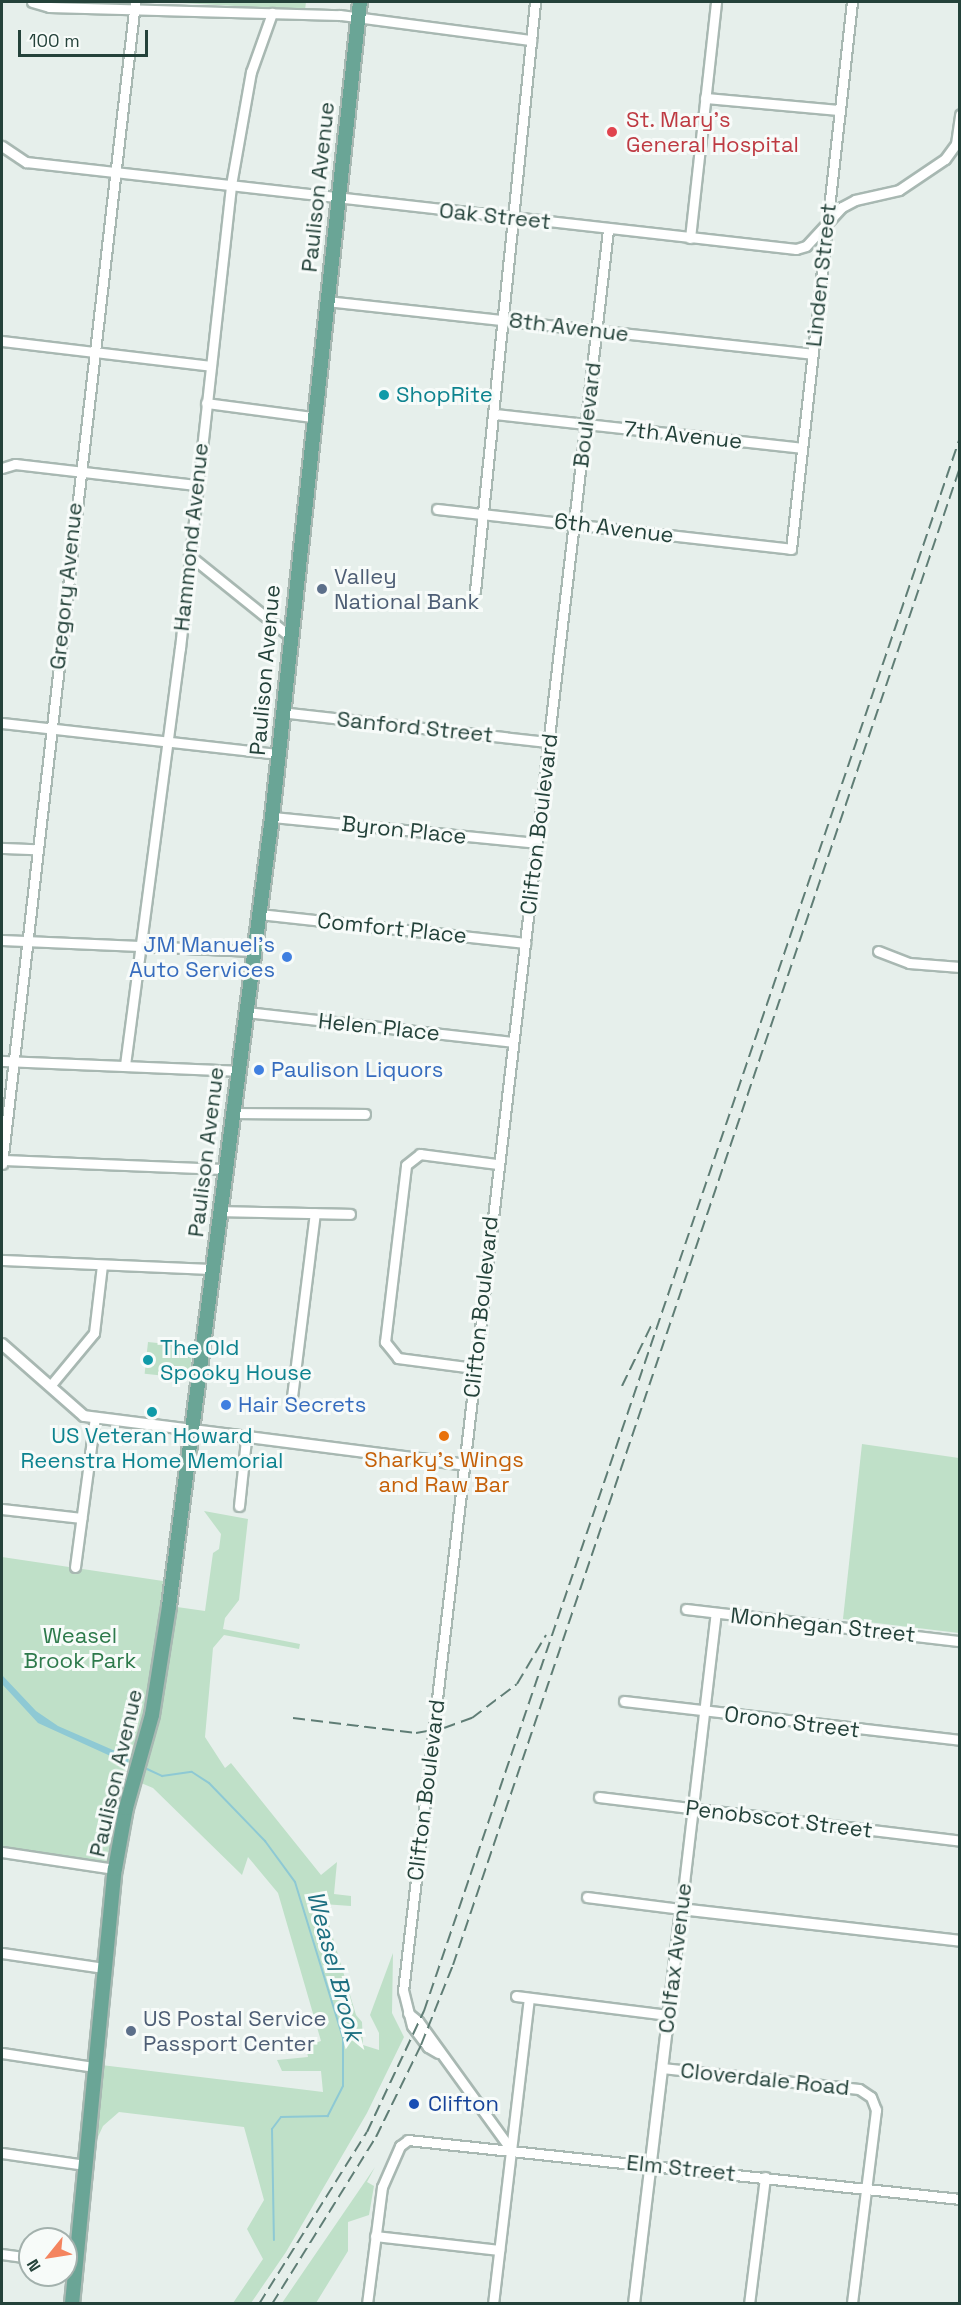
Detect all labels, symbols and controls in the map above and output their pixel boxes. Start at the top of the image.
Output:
scale bar [21,18,152,56]
text: 100 m [29,29,80,52]
street label: Paulison Avenue [296,100,340,274]
place label: St. Mary's General Hospital [626,106,799,158]
marker: St. Mary's General Hospital [603,123,621,141]
street label: Oak Street [438,197,552,235]
street label: Linden Street [800,202,842,348]
street label: 8th Avenue [508,307,630,347]
street label: Boulevard [567,361,607,469]
place label: ShopRite [396,382,493,408]
marker: ShopRite [377,388,391,402]
street label: 7th Avenue [622,416,744,454]
street label: Hammond Avenue [168,441,214,633]
street label: Gregory Avenue [44,501,88,671]
street label: 6th Avenue [553,508,675,548]
place label: Valley National Bank [334,563,479,614]
marker: Valley National Bank [315,582,329,596]
street label: Paulison Avenue [244,583,286,757]
street label: Sanford Street [336,706,494,748]
street label: Clifton Boulevard [515,732,563,916]
street label: Byron Place [340,810,468,850]
street label: Comfort Place [316,907,468,949]
place label: JM Manuel's Auto Services [129,931,275,982]
marker: JM Manuel's Auto Services [280,950,294,964]
street label: Helen Place [317,1007,441,1047]
place label: Paulison Liquors [271,1057,443,1083]
marker: Paulison Liquors [252,1063,266,1077]
street label: Paulison Avenue [182,1065,230,1239]
street label: Clifton Boulevard [458,1215,504,1399]
place label: The Old Spooky House [160,1334,312,1386]
marker: The Old Spooky House [141,1353,155,1367]
place label: Hair Secrets [238,1392,366,1418]
marker: Hair Secrets [219,1398,233,1412]
marker: US Veteran Howard Reenstra Home Memorial [145,1405,159,1419]
place label: US Veteran Howard Reenstra Home Memorial [20,1422,284,1474]
marker: Sharky's Wings and Raw Bar [437,1429,451,1443]
place label: Sharky's Wings and Raw Bar [364,1446,524,1498]
street label: Monhegan Street [729,1602,917,1648]
park label: Weasel Brook Park [24,1622,136,1674]
street label: Paulison Avenue [84,1686,148,1860]
street label: Clifton Boulevard [402,1698,450,1882]
street label: Orono Street [723,1701,861,1743]
street label: Penobscot Street [684,1794,874,1844]
street label: Colfax Avenue [653,1881,697,2035]
water label: Weasel Brook [301,1888,369,2044]
place label: US Postal Service Passport Center [143,2005,327,2056]
marker: US Postal Service Passport Center [124,2024,138,2038]
street label: Cloverdale Road [679,2057,851,2101]
place label: Clifton [428,2091,499,2117]
marker: Clifton [405,2095,423,2113]
street label: Elm Street [625,2149,737,2187]
north arrow [18,2227,78,2287]
text: N [22,2255,45,2275]

